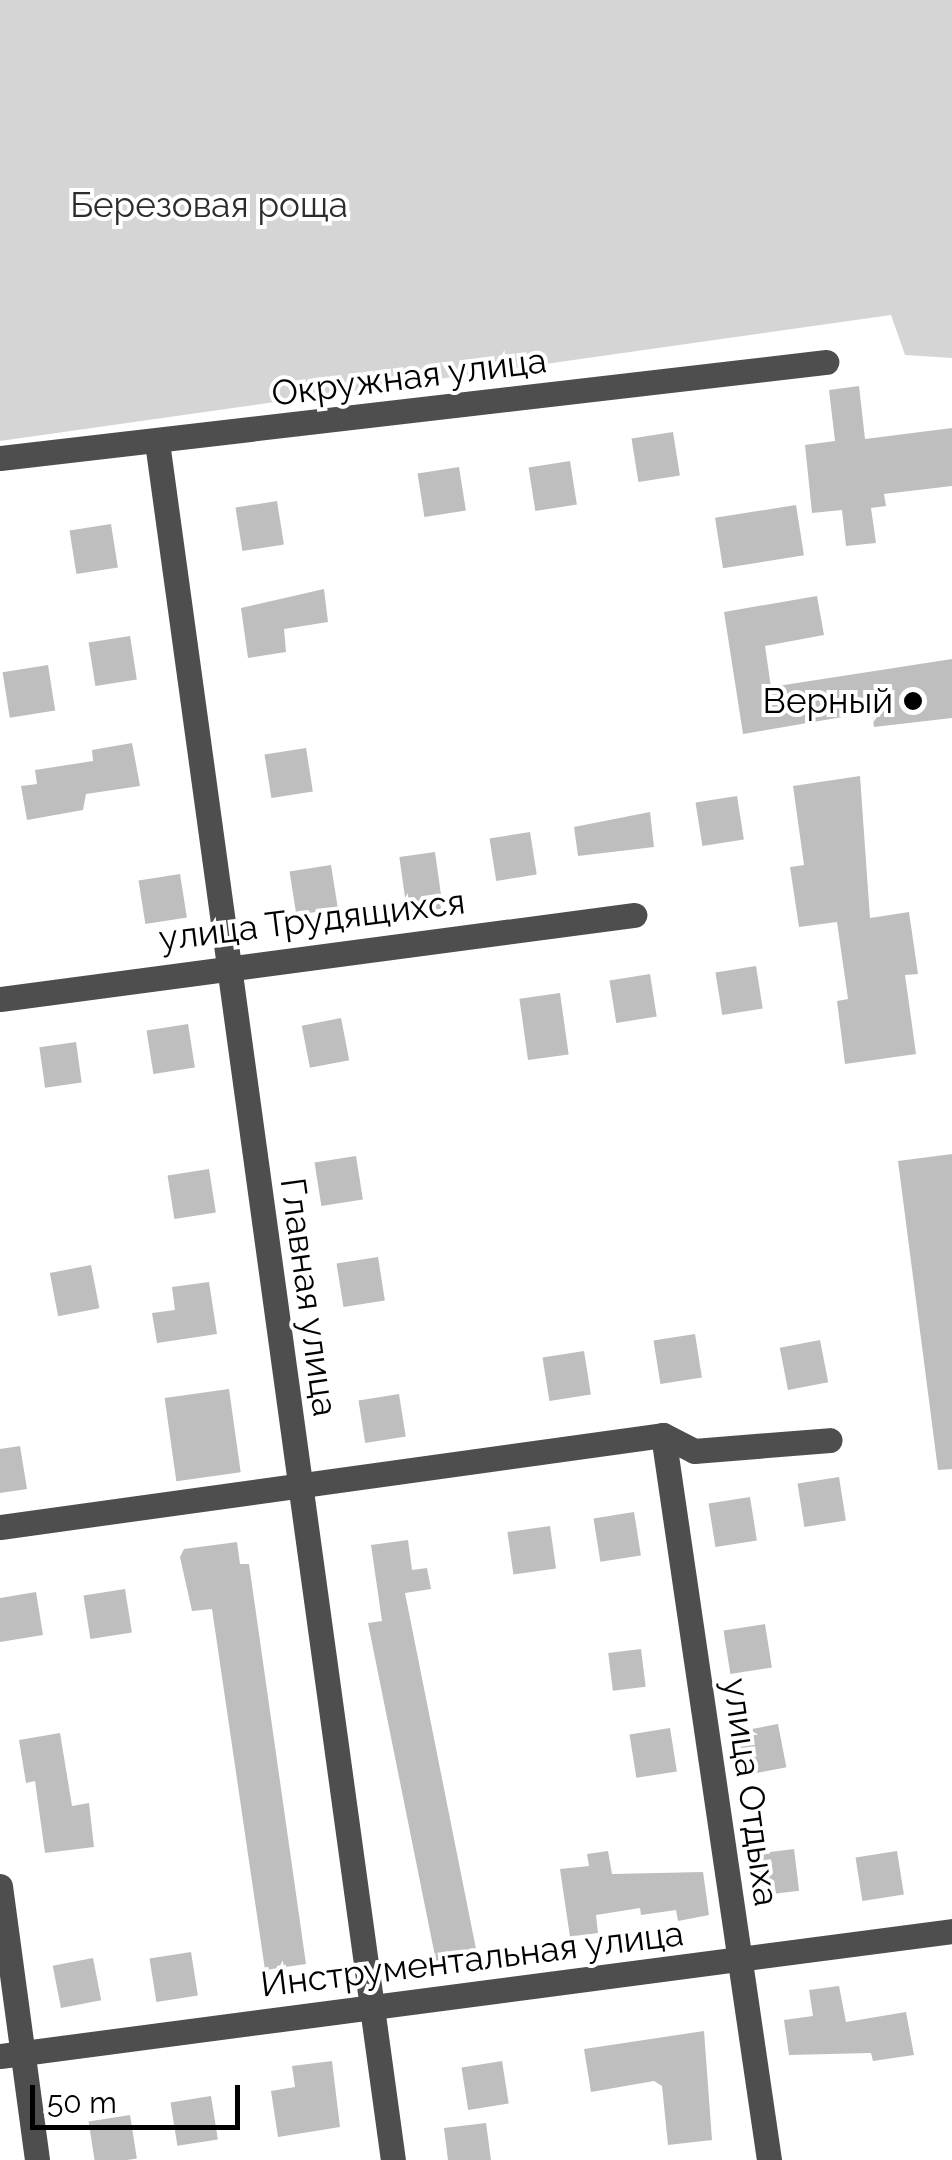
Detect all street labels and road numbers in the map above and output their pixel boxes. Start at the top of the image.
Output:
street label: Окружная улица [269,339,549,415]
street label: улица Трудящихся [156,880,468,960]
street label: Главная улица [271,1175,347,1419]
street label: улица Отдыха [714,1675,788,1909]
street label: Инструментальная улица [258,1912,686,2006]

